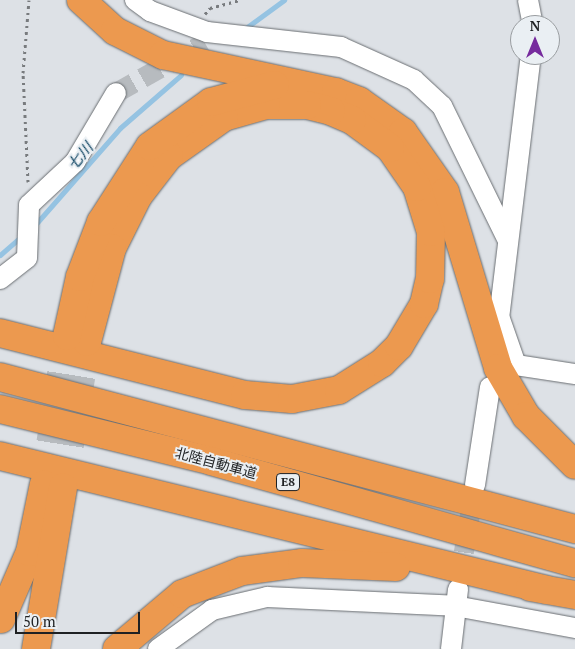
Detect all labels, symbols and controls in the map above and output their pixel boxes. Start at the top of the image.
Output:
north arrow [510,15,560,65]
text: N [530,16,540,35]
water label: 七川 [63,139,97,173]
street label: 北陸自動車道 [173,444,259,482]
road number: E8 [276,472,300,492]
scale bar [18,602,142,634]
text: 50 m [23,611,56,631]

